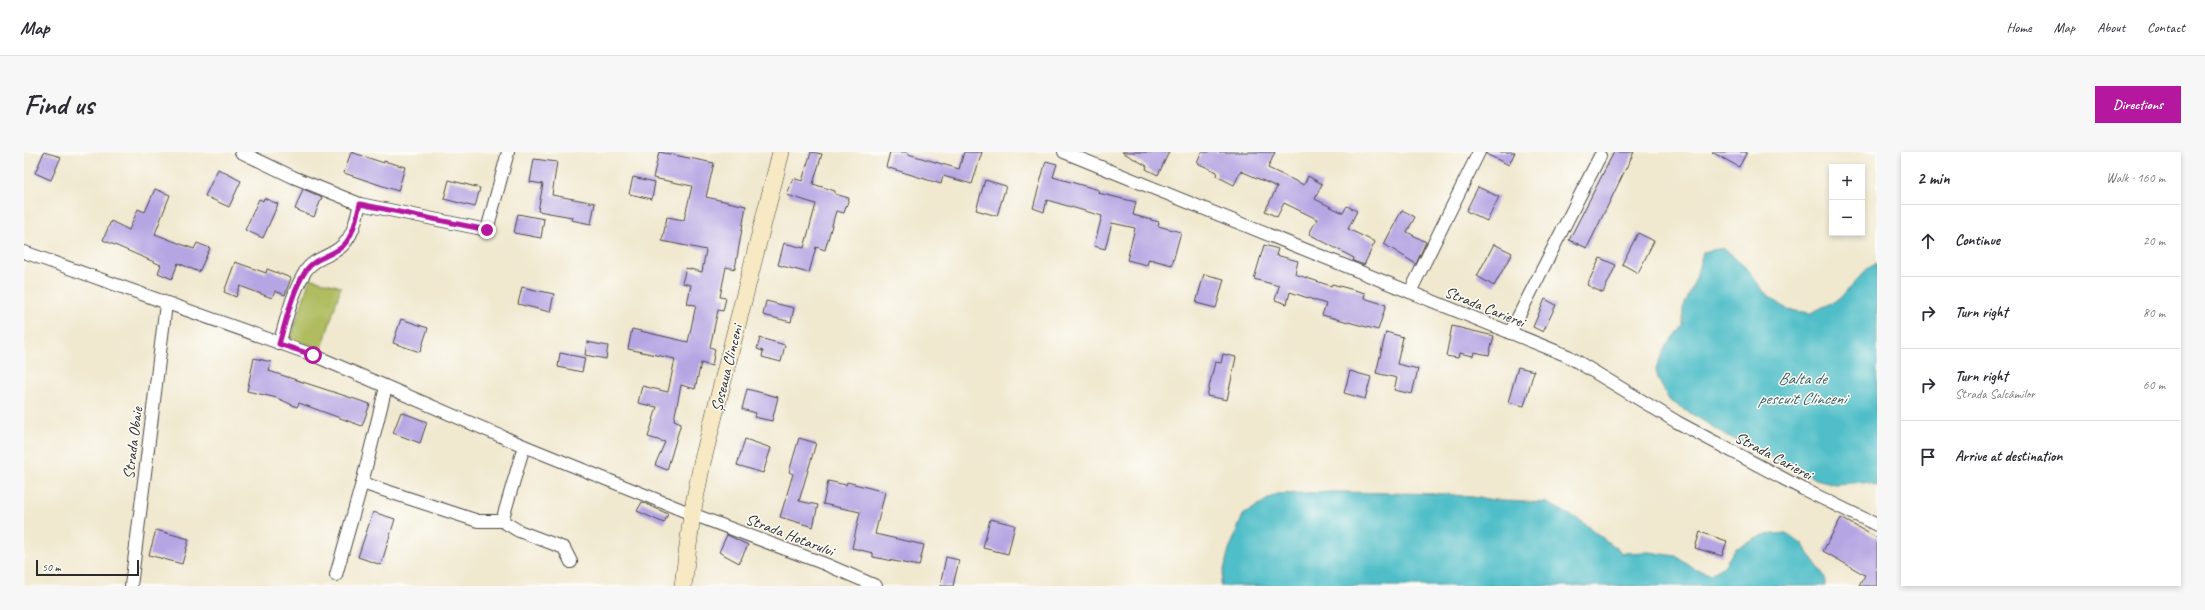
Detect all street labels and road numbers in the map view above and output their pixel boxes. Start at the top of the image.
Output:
street label: Strada Carierei [1442,282,1530,333]
street label: Șoseaua Clinceni [707,321,748,414]
street label: Strada Obaie [119,404,148,480]
street label: Strada Carierei [1731,427,1817,486]
street label: Strada Hotarului [743,509,838,562]

